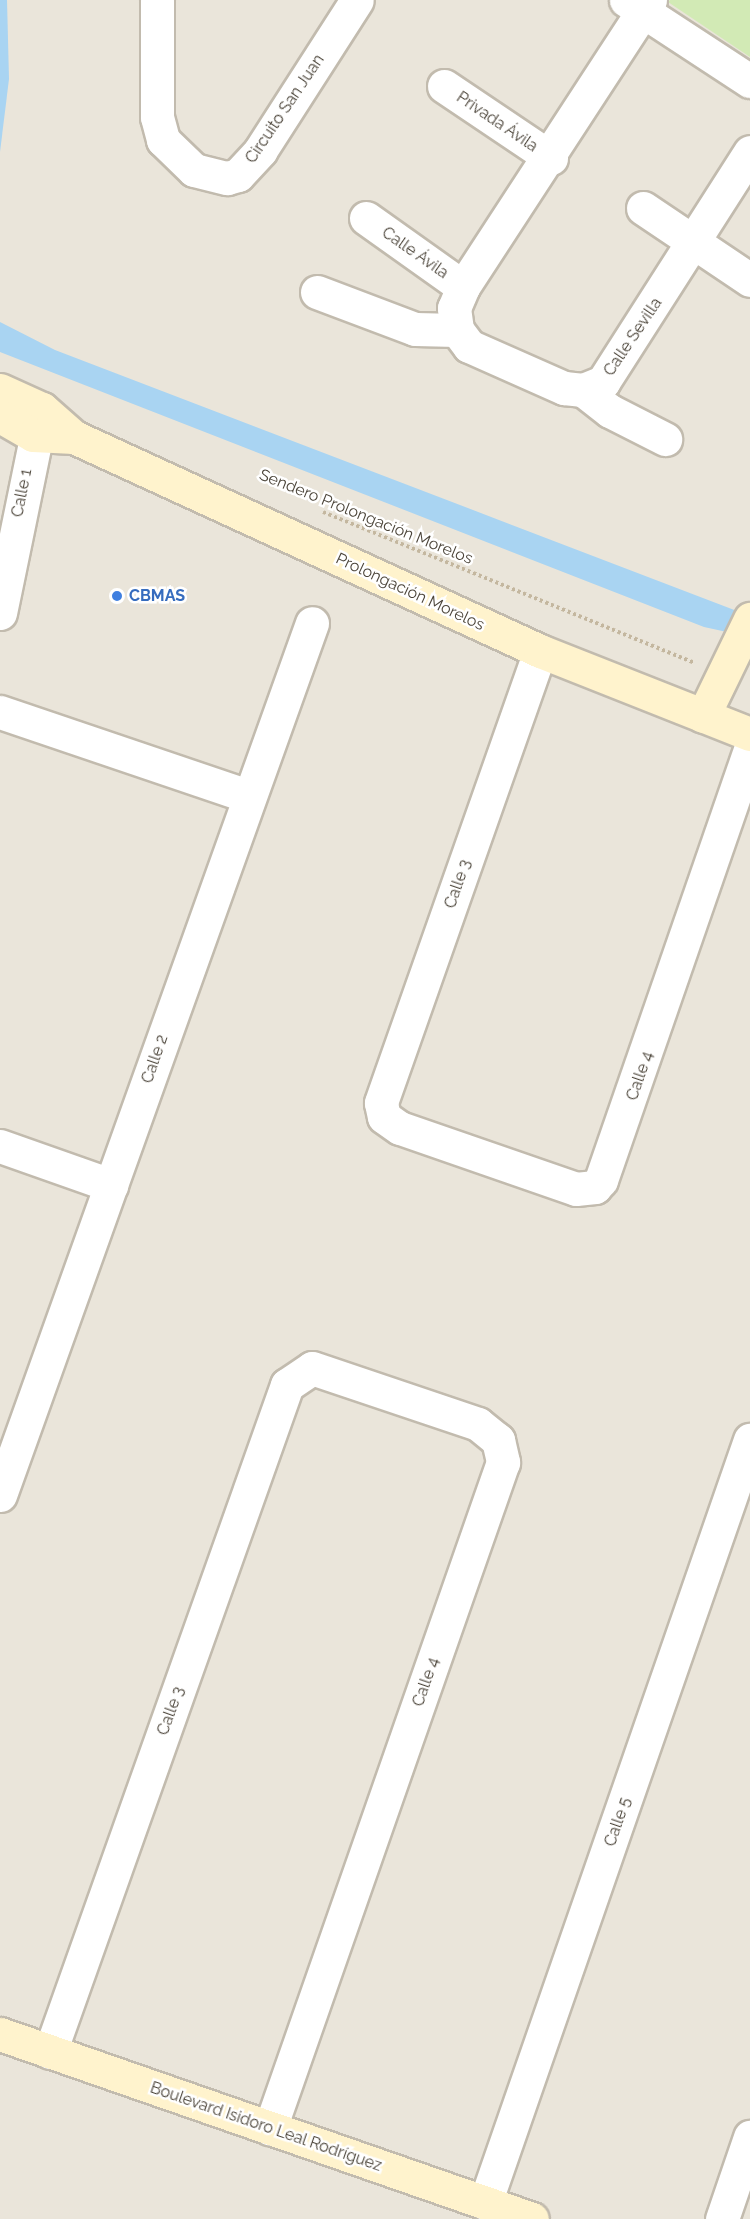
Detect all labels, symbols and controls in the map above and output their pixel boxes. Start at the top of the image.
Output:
street label: Circuito San Juan [241,51,329,167]
street label: Privada Ávila [453,88,541,156]
street label: Calle Ávila [378,223,452,283]
street label: Calle Sevilla [600,294,666,380]
street label: Sendero Prolongación Morelos [257,465,475,569]
street label: Calle 1 [8,467,36,519]
street label: Prolongación Morelos [333,549,487,635]
place label: CBMAS [129,586,185,606]
marker: CBMAS [110,589,124,603]
street label: Calle 3 [441,857,475,911]
street label: Calle 2 [138,1032,172,1086]
street label: Calle 4 [623,1049,657,1103]
street label: Calle 4 [409,1655,443,1709]
street label: Calle 3 [153,1684,189,1738]
street label: Calle 5 [601,1795,635,1849]
street label: Boulevard Isidoro Leal Rodríguez [147,2078,385,2176]

